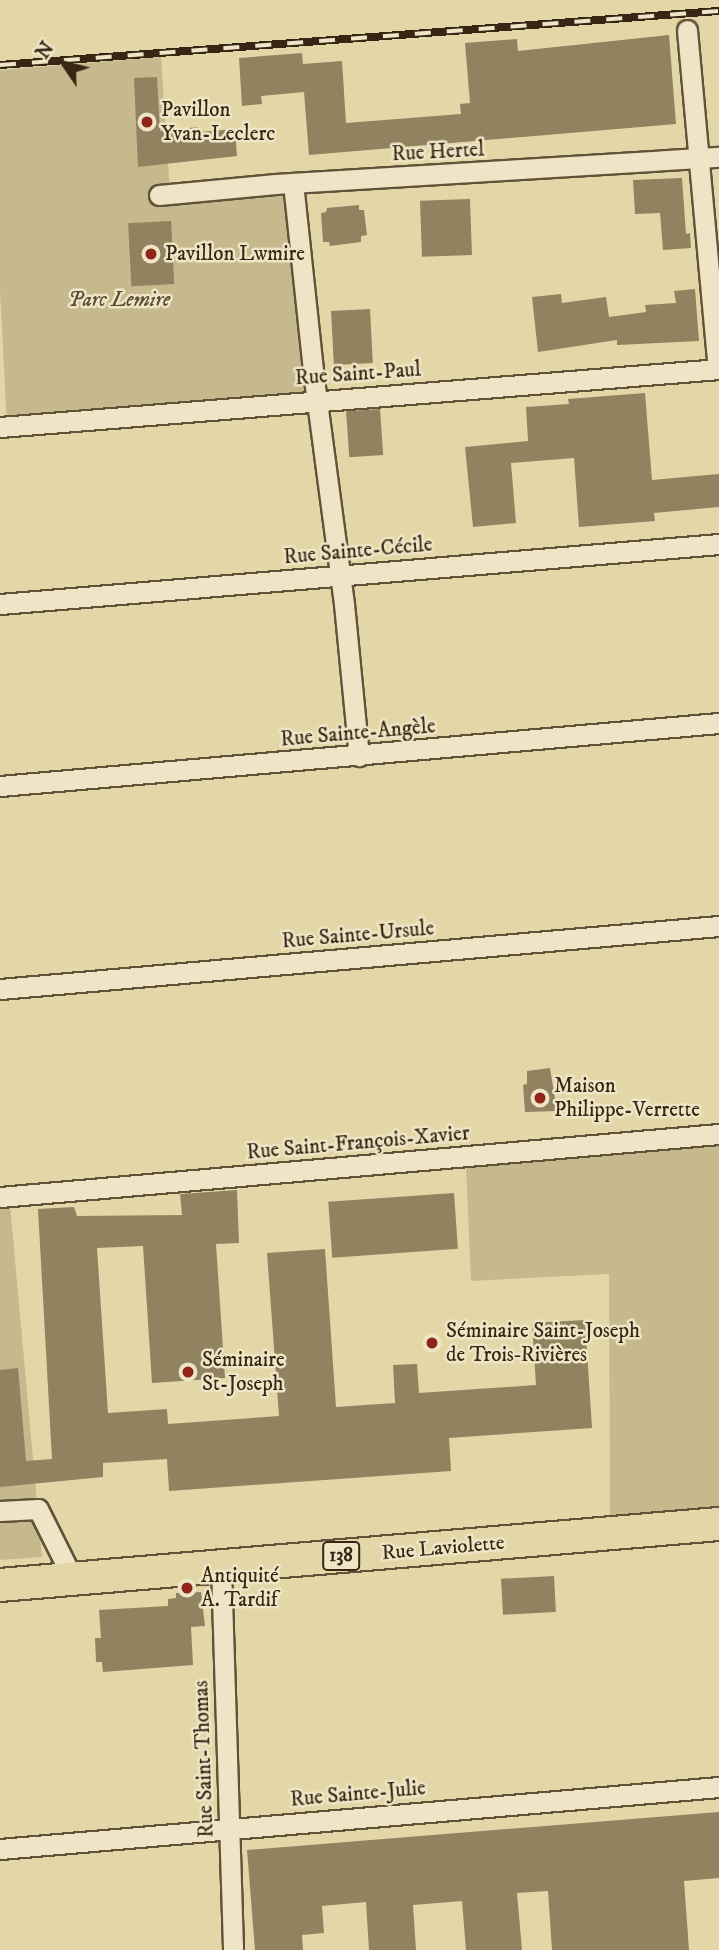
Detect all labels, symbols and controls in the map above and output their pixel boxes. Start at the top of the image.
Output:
north arrow [28,28,98,98]
text: N [31,38,59,64]
place label: Pavillon Yvan-Leclerc [161,97,275,147]
marker: Pavillon Yvan-Leclerc [139,114,155,130]
street label: Rue Hertel [391,137,485,167]
place label: Pavillon Lwmire [165,241,305,267]
marker: Pavillon Lwmire [143,246,159,262]
park label: Parc Lemire [68,287,170,313]
street label: Rue Saint-Paul [294,357,422,391]
street label: Rue Sainte-Cécile [282,532,434,570]
street label: Rue Sainte-Angèle [279,714,437,752]
street label: Rue Sainte-Ursule [281,916,435,954]
place label: Maison Philippe-Verrette [554,1073,700,1123]
marker: Maison Philippe-Verrette [532,1090,548,1106]
street label: Rue Saint-François-Xavier [245,1121,471,1165]
place label: Séminaire Saint-Joseph de Trois‑Rivières [446,1318,640,1368]
marker: Séminaire Saint-Joseph de Trois‑Rivières [424,1335,440,1351]
place label: Séminaire St-Joseph [202,1347,285,1397]
marker: Séminaire St-Joseph [180,1364,196,1380]
street label: Rue Laviolette [381,1530,505,1566]
road number: 138 [322,1540,360,1572]
place label: Antiquité A. Tardif [201,1563,279,1613]
marker: Antiquité A. Tardif [179,1580,195,1596]
street label: Rue Saint-Thomas [189,1680,219,1838]
street label: Rue Sainte-Julie [289,1776,427,1812]

